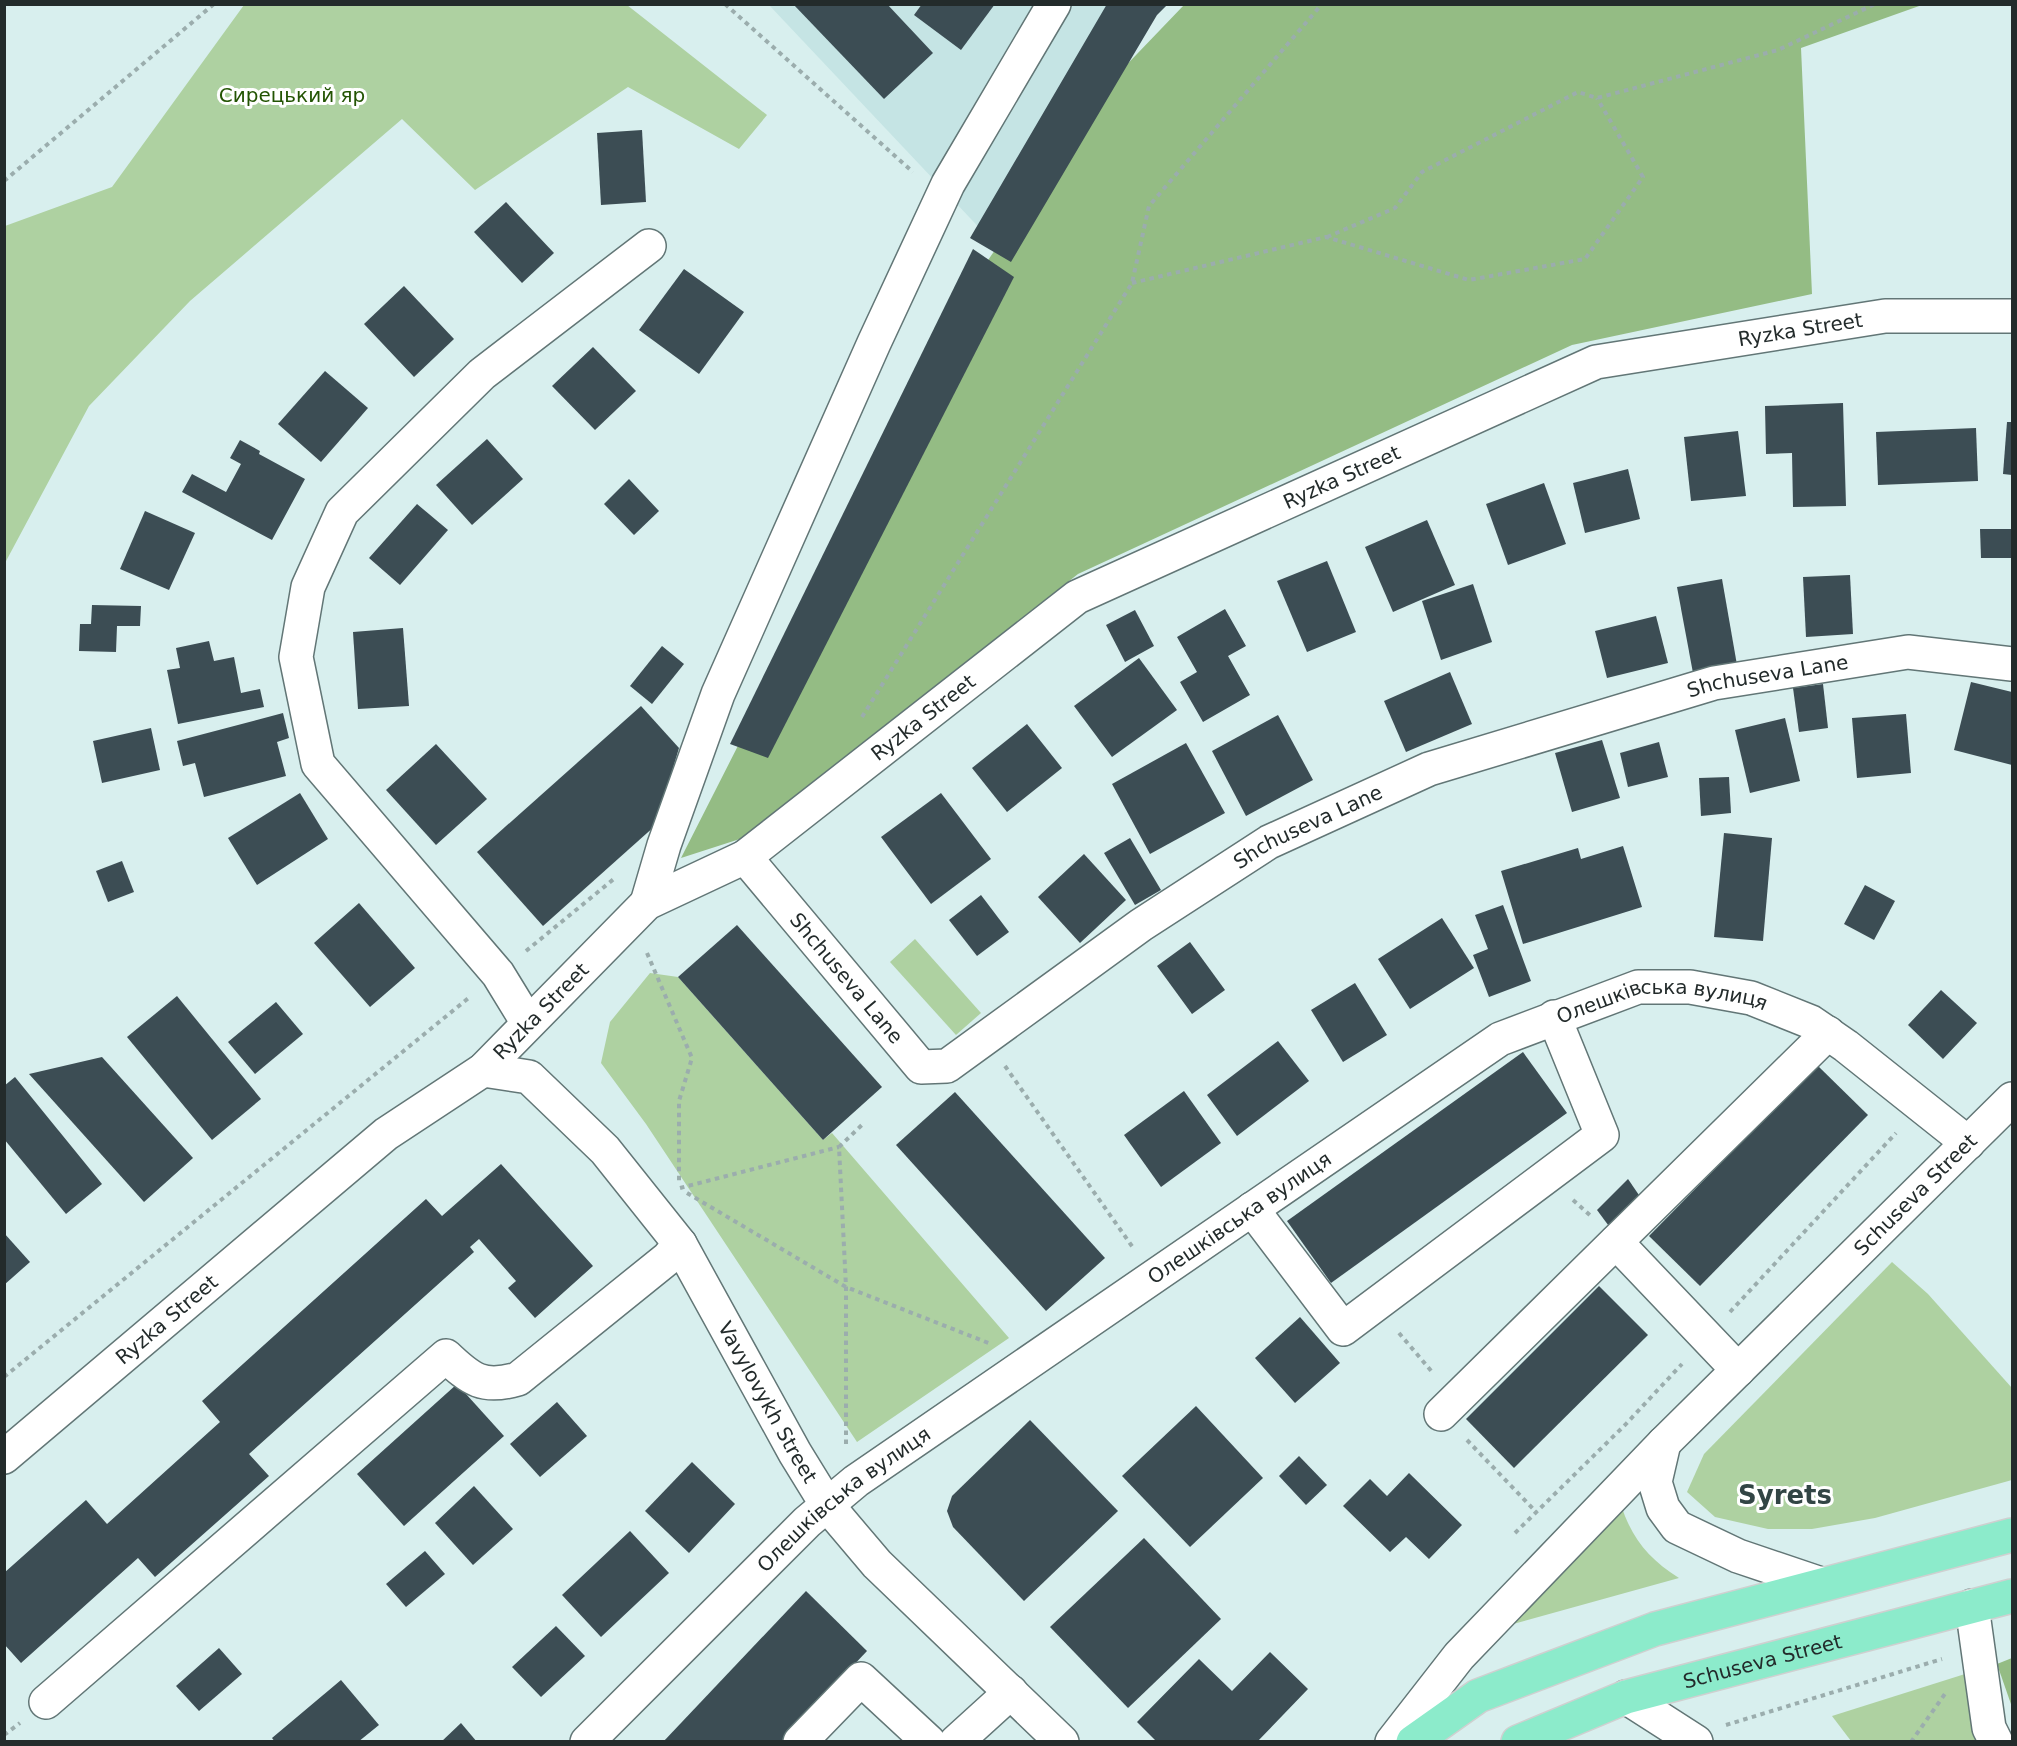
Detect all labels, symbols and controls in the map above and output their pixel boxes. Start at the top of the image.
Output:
park label: Сирецький яр [219,83,365,107]
street label: Ryzka Street [1736,308,1864,351]
street label: Ryzka Street [1279,440,1404,514]
street label: Shchuseva Lane [1684,650,1850,702]
street label: Ryzka Street [866,669,980,766]
street label: Shchuseva Lane [1229,780,1386,874]
street label: Shchuseva Lane [785,908,908,1048]
street label: Ryzka Street [488,958,594,1064]
street label: Олешківська вулиця [1553,975,1771,1029]
street label: Schuseva Street [1849,1129,1982,1260]
street label: Олешківська вулиця [1143,1147,1336,1289]
street label: Ryzka Street [111,1270,223,1369]
street label: Vavylovykh Street [713,1317,822,1487]
street label: Олешківська вулиця [752,1422,935,1577]
district label: Syrets [1738,1480,1832,1510]
street label: Schuseva Street [1680,1629,1844,1694]

